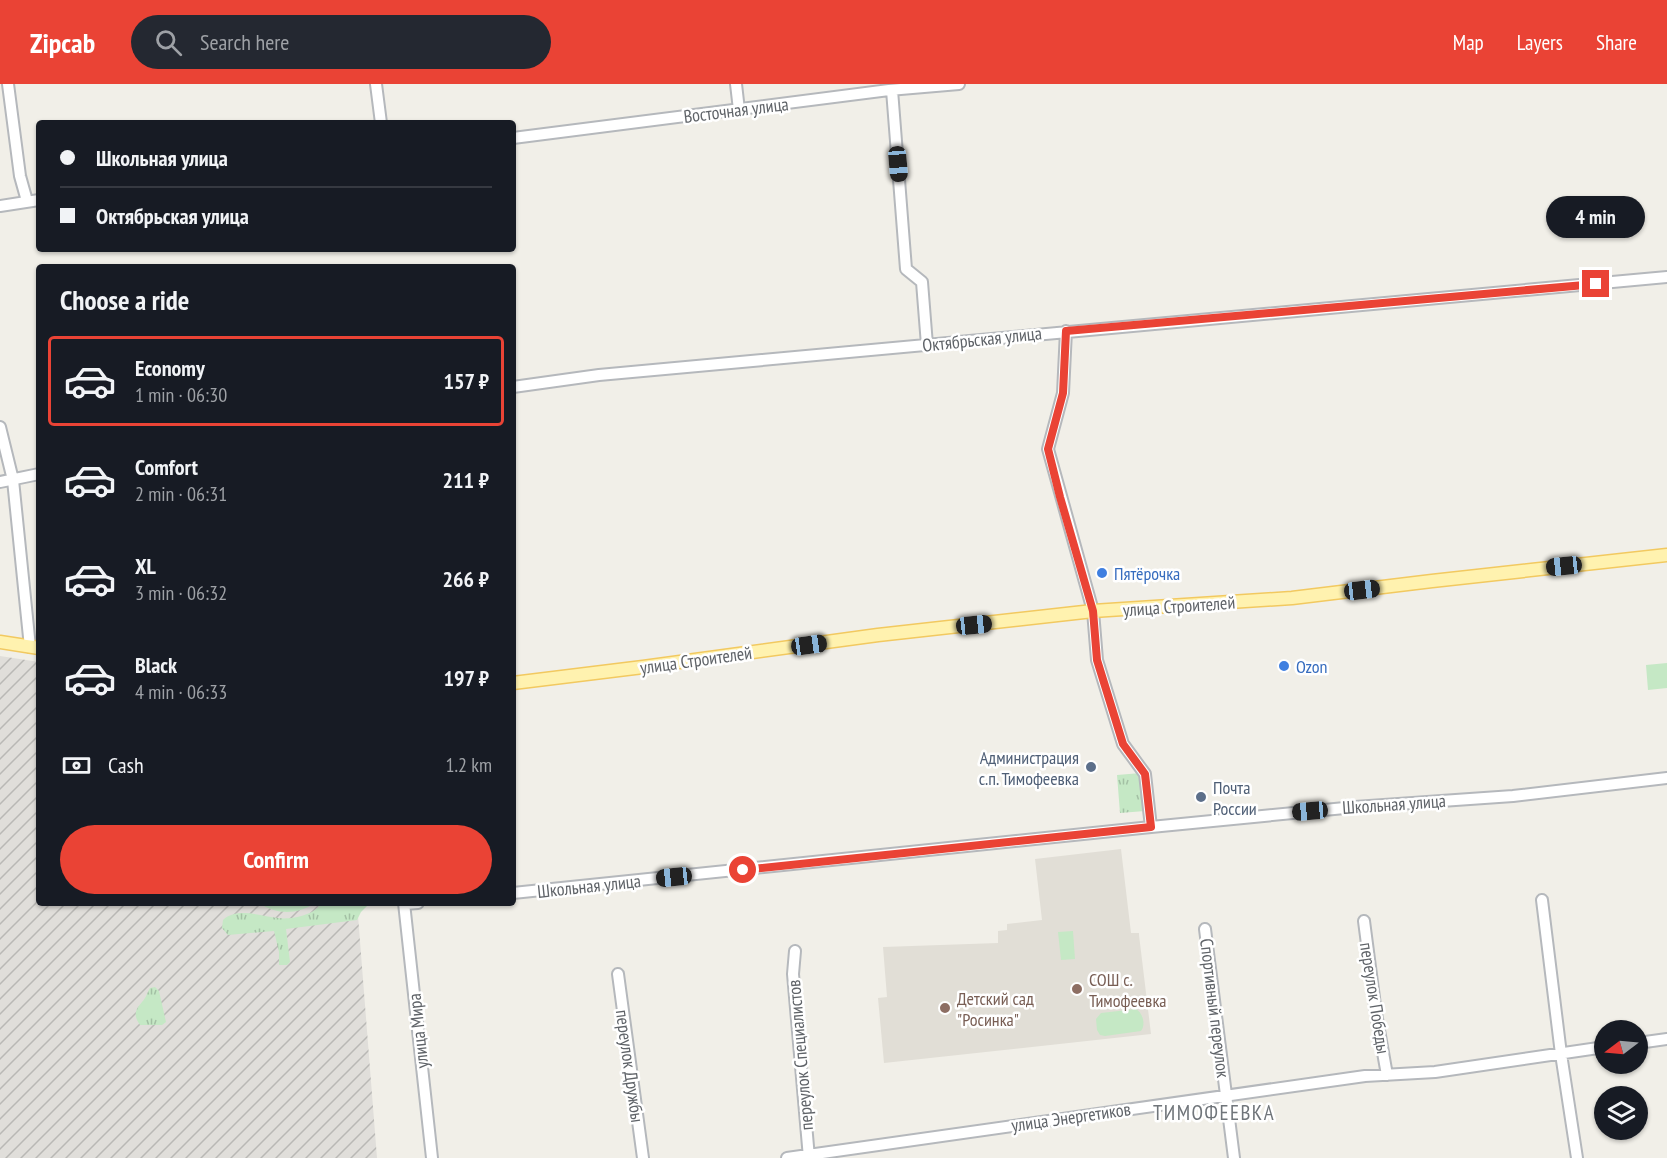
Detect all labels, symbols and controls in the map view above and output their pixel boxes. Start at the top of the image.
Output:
search box [131,15,551,69]
text: Zipcab [30,24,95,61]
icon: search [152,26,185,59]
text: Search here [200,28,289,56]
text: Map [1453,29,1484,56]
text: Layers [1517,29,1563,56]
text: Share [1596,29,1637,56]
street label: Восточная улица [682,92,790,128]
text: Школьная улица [96,144,228,172]
car [887,145,909,183]
callout: 4 min [1546,197,1646,239]
text: Октябрьская улица [96,202,249,230]
text: 4 min [1575,204,1616,230]
route end [1582,270,1609,297]
text: Choose a ride [60,283,189,317]
street label: Октябрьская улица [921,321,1043,357]
icon: car [63,354,117,408]
text: Economy [135,354,205,382]
text: 157 ₽ [443,367,489,395]
text: 1 min · 06:30 [135,382,227,408]
icon: car [63,453,117,507]
text: Comfort [135,453,198,481]
text: 211 ₽ [442,466,489,494]
text: 2 min · 06:31 [135,481,227,507]
icon: car [63,552,117,606]
text: XL [135,552,156,580]
car [1545,555,1583,577]
place label: Пятёрочка [1114,562,1180,585]
text: 266 ₽ [442,565,489,593]
marker: Пятёрочка [1095,566,1109,580]
car [1343,579,1381,601]
text: 3 min · 06:32 [135,580,227,606]
street label: улица Строителей [1122,591,1236,621]
car [955,614,993,636]
car [790,634,828,656]
street label: улица Строителей [639,641,753,679]
icon: car [63,651,117,705]
text: Black [135,651,177,679]
place label: Ozon [1296,655,1328,678]
marker: Ozon [1277,659,1291,673]
text: 197 ₽ [443,664,489,692]
text: 4 min · 06:33 [135,679,227,705]
place label: Администрация с.п. Тимофеевка [979,746,1079,790]
icon: cash [60,749,93,782]
text: Cash [108,751,144,779]
text: 1.2 km [445,752,492,778]
marker: Администрация с.п. Тимофеевка [1084,760,1098,774]
place label: Почта России [1213,776,1257,820]
street label: Школьная улица [1341,789,1447,819]
marker: Почта России [1194,790,1208,804]
car [1291,800,1329,822]
button: Confirm [60,825,492,894]
route start [729,856,756,883]
car [655,866,693,888]
street label: Школьная улица [536,869,642,903]
street label: Спортивный переулок [1195,937,1235,1079]
street label: переулок Победы [1355,941,1395,1055]
place label: СОШ с. Тимофеевка [1089,968,1167,1012]
street label: переулок Специалистов [782,979,818,1131]
marker: СОШ с. Тимофеевка [1070,982,1084,996]
place label: Детский сад "Росинка" [957,987,1034,1031]
street label: улица Мира [403,992,433,1070]
marker: Детский сад "Росинка" [938,1001,952,1015]
street label: переулок Дружбы [611,1008,649,1124]
north arrow [1594,1020,1648,1074]
map controls [1594,1020,1648,1140]
button: layers [1594,1086,1648,1140]
street label: улица Энергетиков [1010,1097,1132,1137]
district label: ТИМОФЕЕВКА [1153,1099,1275,1126]

